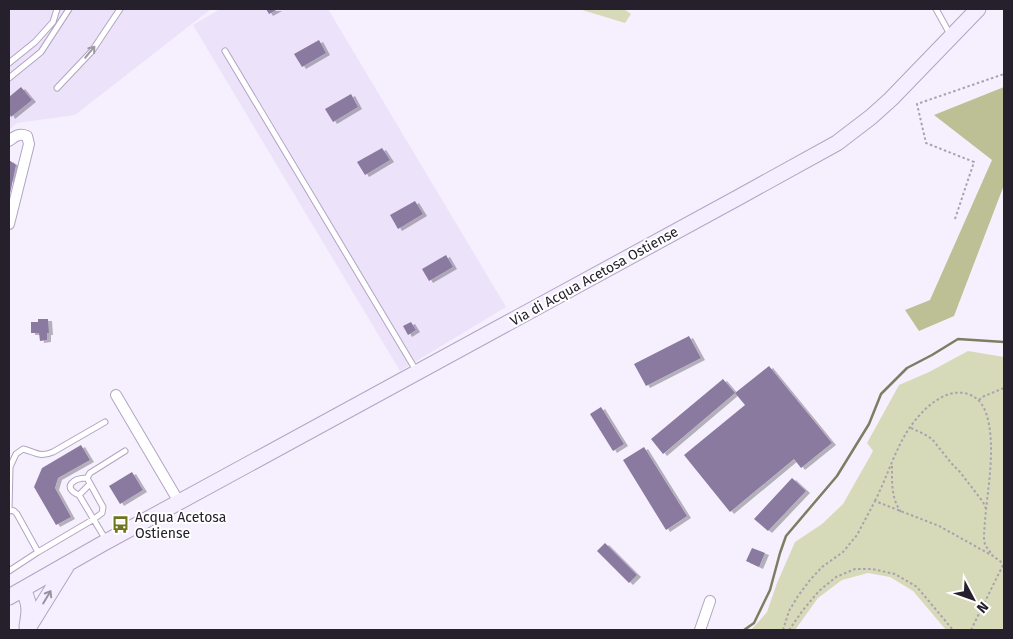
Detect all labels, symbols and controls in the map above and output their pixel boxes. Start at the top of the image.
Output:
one-way arrow [84,46,95,59]
street label: Via di Acqua Acetosa Ostiense [507,223,681,330]
place label: Acqua Acetosa Ostiense [135,509,226,542]
bus stop icon: Acqua Acetosa Ostiense [111,515,131,535]
north arrow [948,574,998,624]
one-way arrow [42,590,52,604]
text: N [973,598,992,616]

